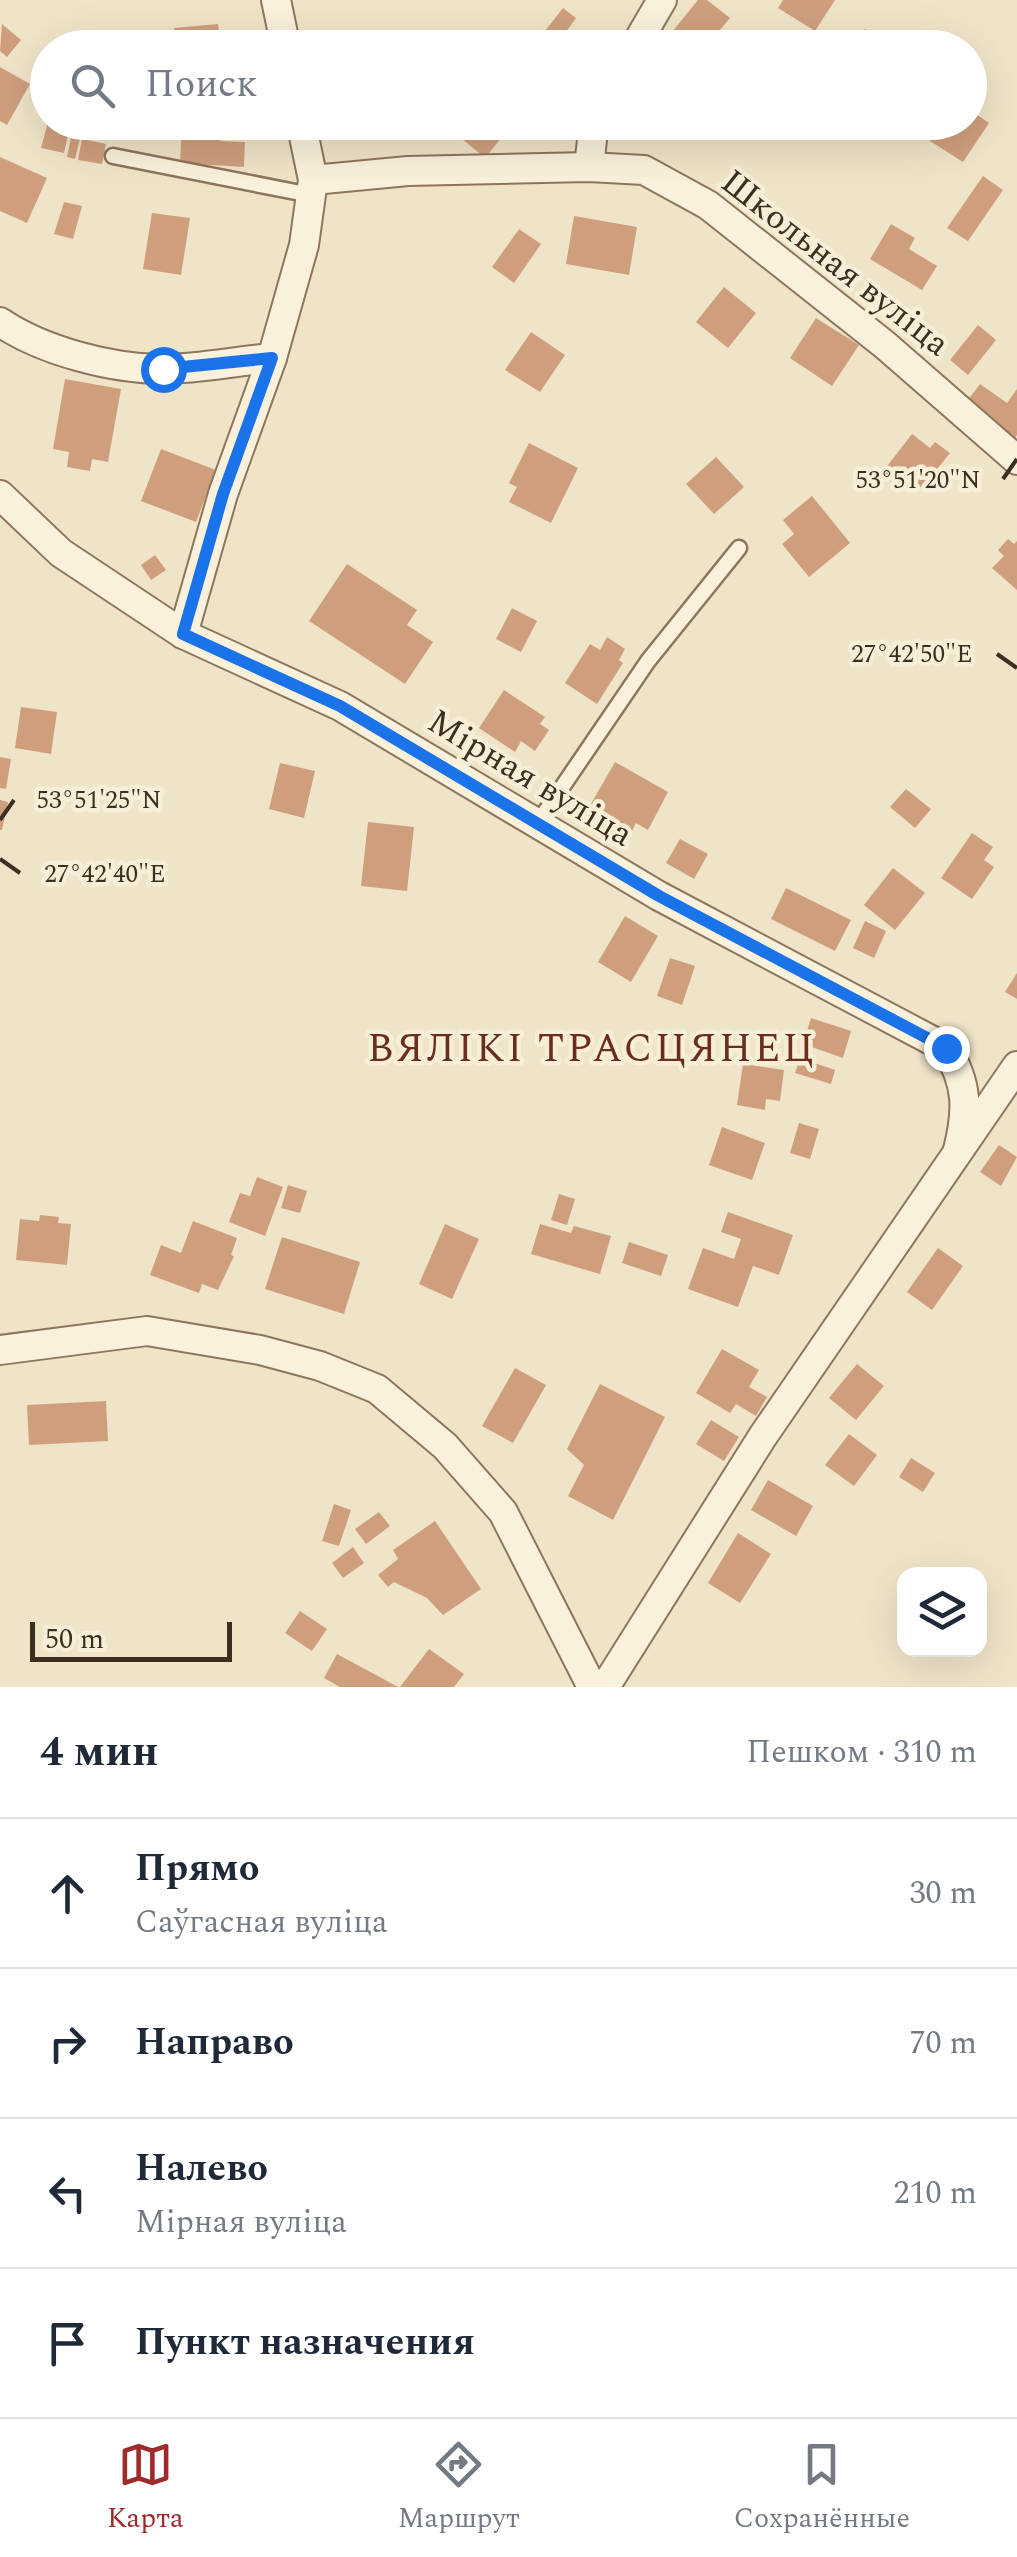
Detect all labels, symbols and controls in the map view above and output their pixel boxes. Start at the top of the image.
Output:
search box [30,30,987,140]
text: Поиск [145,56,257,114]
icon: search [65,58,120,113]
street label: Школьная вуліца [709,157,961,370]
route start [141,347,187,393]
text: 53°51'20"N [856,462,980,500]
text: 27°42'50"E [851,636,973,674]
street label: Мірная вуліца [417,696,643,861]
text: 53°51'25"N [37,782,161,820]
text: 27°42'40"E [44,856,166,894]
district label: ВЯЛІКІ ТРАСЦЯНЕЦ [367,1019,817,1080]
route end [924,1026,970,1072]
map controls [897,1567,987,1657]
button: layers [897,1567,987,1657]
scale bar [30,1617,232,1662]
text: 50 m [45,1618,104,1661]
text: 4 мин [40,1721,158,1784]
text: Пешком · 310 m [746,1728,977,1777]
text: Прямо [135,1840,260,1898]
icon: ahead [40,1866,95,1921]
text: 30 m [909,1869,977,1918]
text: Саўгасная вуліца [135,1898,388,1947]
text: Направо [135,2014,294,2072]
icon: right [40,2016,95,2071]
text: 70 m [909,2019,977,2068]
text: Налево [135,2140,268,2198]
icon: left [40,2166,95,2221]
text: 210 m [893,2169,977,2218]
text: Мірная вуліца [135,2198,347,2247]
text: Пункт назначения [135,2314,475,2372]
icon: arrive [40,2316,95,2371]
tab: Карта [107,2437,184,2540]
tab: Маршрут [398,2437,520,2540]
tab: Сохранённые [734,2437,910,2540]

